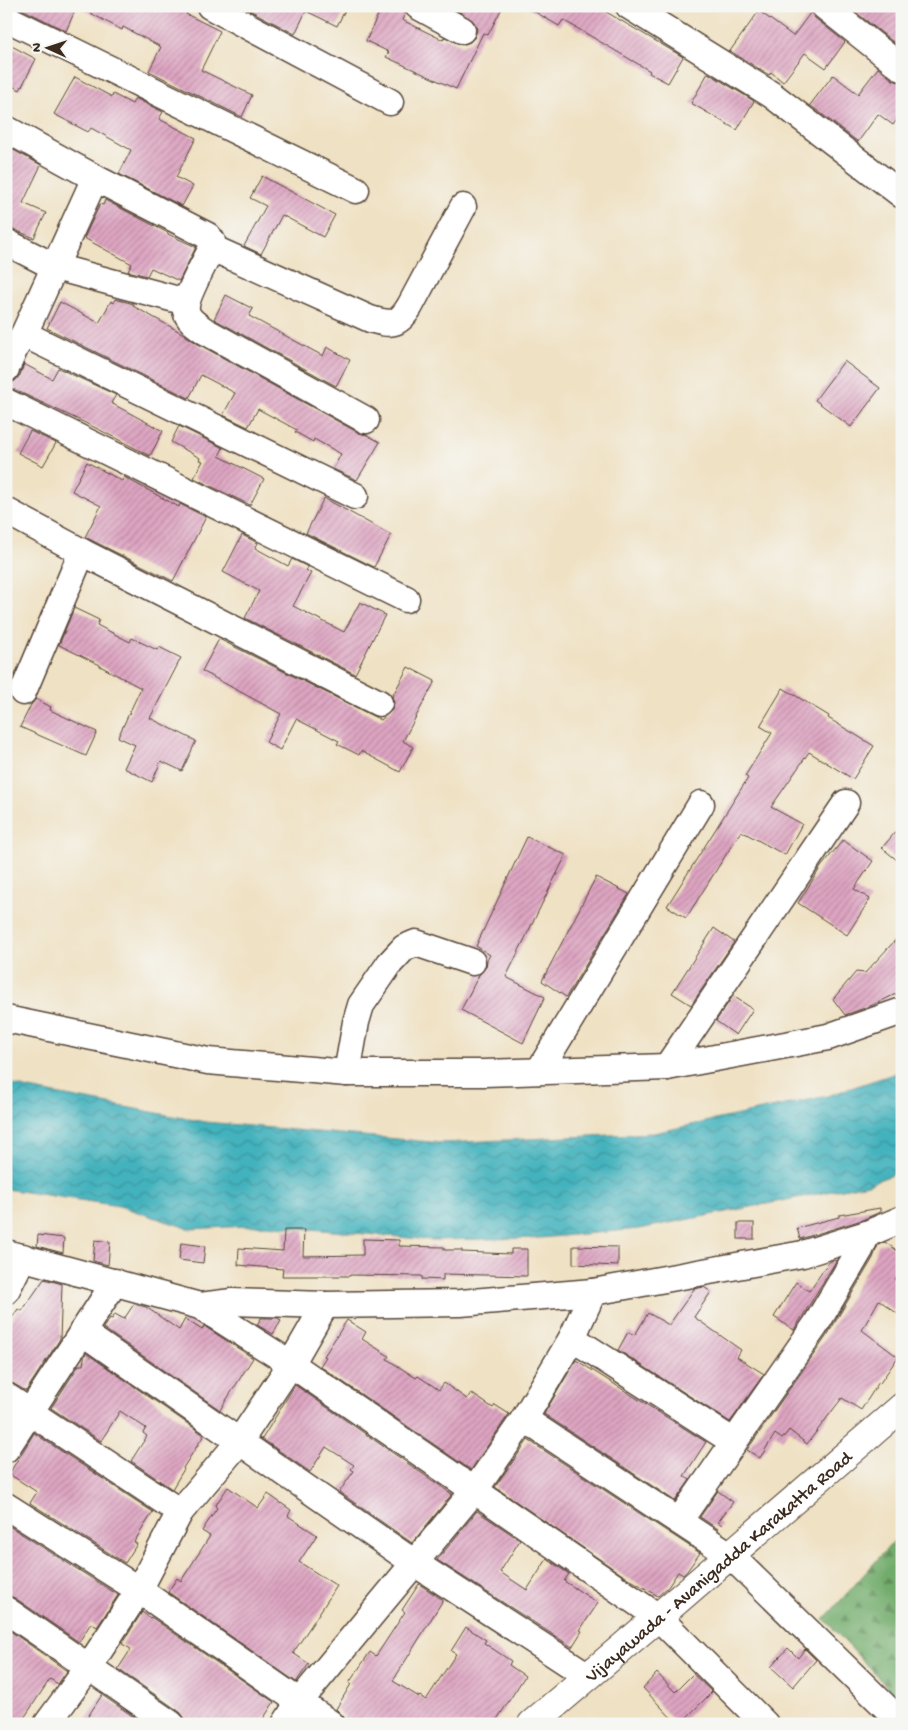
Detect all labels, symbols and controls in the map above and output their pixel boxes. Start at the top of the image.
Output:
north arrow [22,22,72,72]
text: N [29,42,46,52]
street label: Vijayawada - Avanigadda Karakatta Road [581,1446,859,1690]

